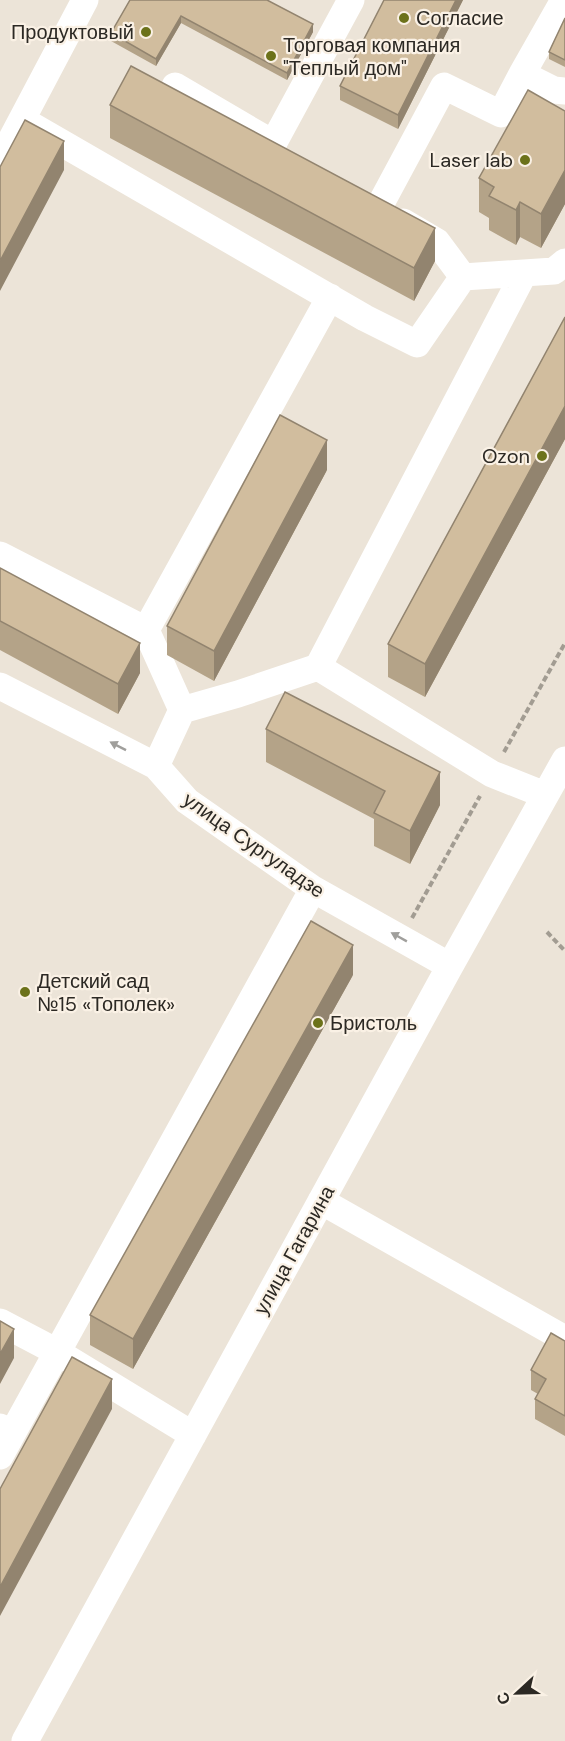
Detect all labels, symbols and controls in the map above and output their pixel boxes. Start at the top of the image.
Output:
place label: Согласие [416,5,504,31]
marker: Согласие [397,11,411,25]
place label: Продуктовый [11,19,134,45]
marker: Продуктовый [139,25,153,39]
place label: Торговая компания "Теплый дом" [283,32,460,81]
marker: Торговая компания "Теплый дом" [264,49,278,63]
place label: Laser lab [430,147,513,173]
marker: Laser lab [518,153,532,167]
place label: Ozon [482,443,530,469]
marker: Ozon [535,449,549,463]
one-way arrow [109,741,126,751]
street label: улица Сургуладзе [178,786,330,904]
one-way arrow [390,932,407,942]
place label: Детский сад №15 «Тополек» [37,968,175,1017]
marker: Детский сад №15 «Тополек» [18,985,32,999]
place label: Бристоль [330,1010,417,1036]
marker: Бристоль [311,1016,325,1030]
street label: улица Гагарина [248,1180,341,1319]
north arrow [487,1663,547,1723]
text: С [491,1689,515,1708]

